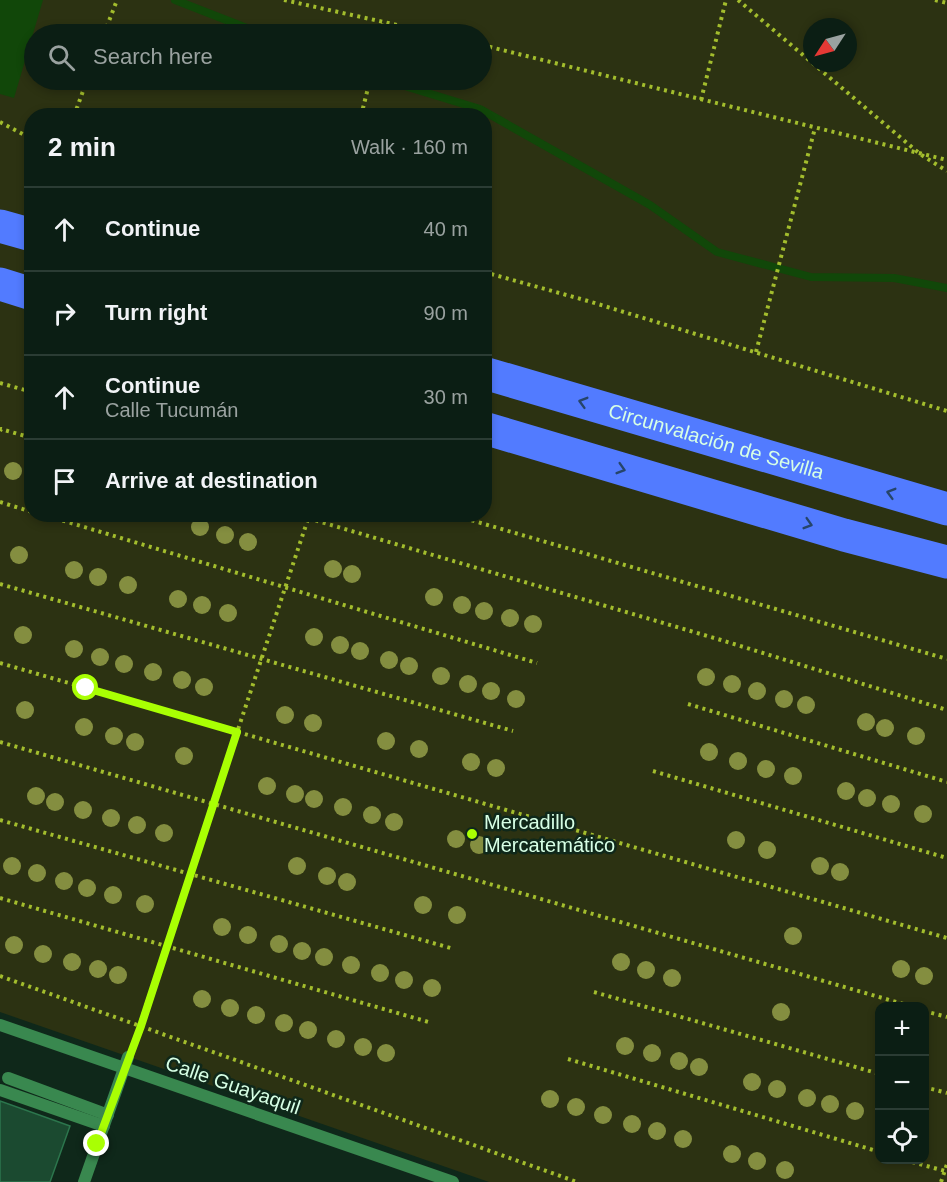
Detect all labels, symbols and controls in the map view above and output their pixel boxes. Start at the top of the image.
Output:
north arrow [803,18,857,72]
search box [24,24,492,90]
icon: search [45,41,78,74]
text: Search here [93,44,213,69]
text: 2 min [48,132,116,162]
text: Walk · 160 m [351,136,468,158]
icon: ahead [48,213,81,246]
text: Continue [105,216,200,241]
text: 40 m [424,218,468,240]
icon: right [48,297,81,330]
text: Turn right [105,300,207,325]
text: 90 m [424,302,468,324]
text: Continue [105,373,200,398]
icon: ahead [48,381,81,414]
text: 30 m [424,386,468,408]
one-way arrow [578,397,589,409]
text: Calle Tucumán [105,399,238,421]
street label: Circunvalación de Sevilla [606,399,827,484]
one-way arrow [615,462,626,474]
icon: arrive [48,465,81,498]
text: Arrive at destination [105,468,318,493]
one-way arrow [886,488,897,500]
one-way arrow [802,517,813,529]
route start [72,674,98,700]
place label: Mercadillo Mercatemático [484,811,615,856]
marker: Mercadillo Mercatemático [465,827,479,841]
map controls [875,1002,929,1164]
button: + [875,1002,929,1056]
street label: Calle Guayaquil [163,1052,303,1118]
button: − [875,1056,929,1110]
button: locate [875,1110,929,1164]
route end [83,1130,109,1156]

